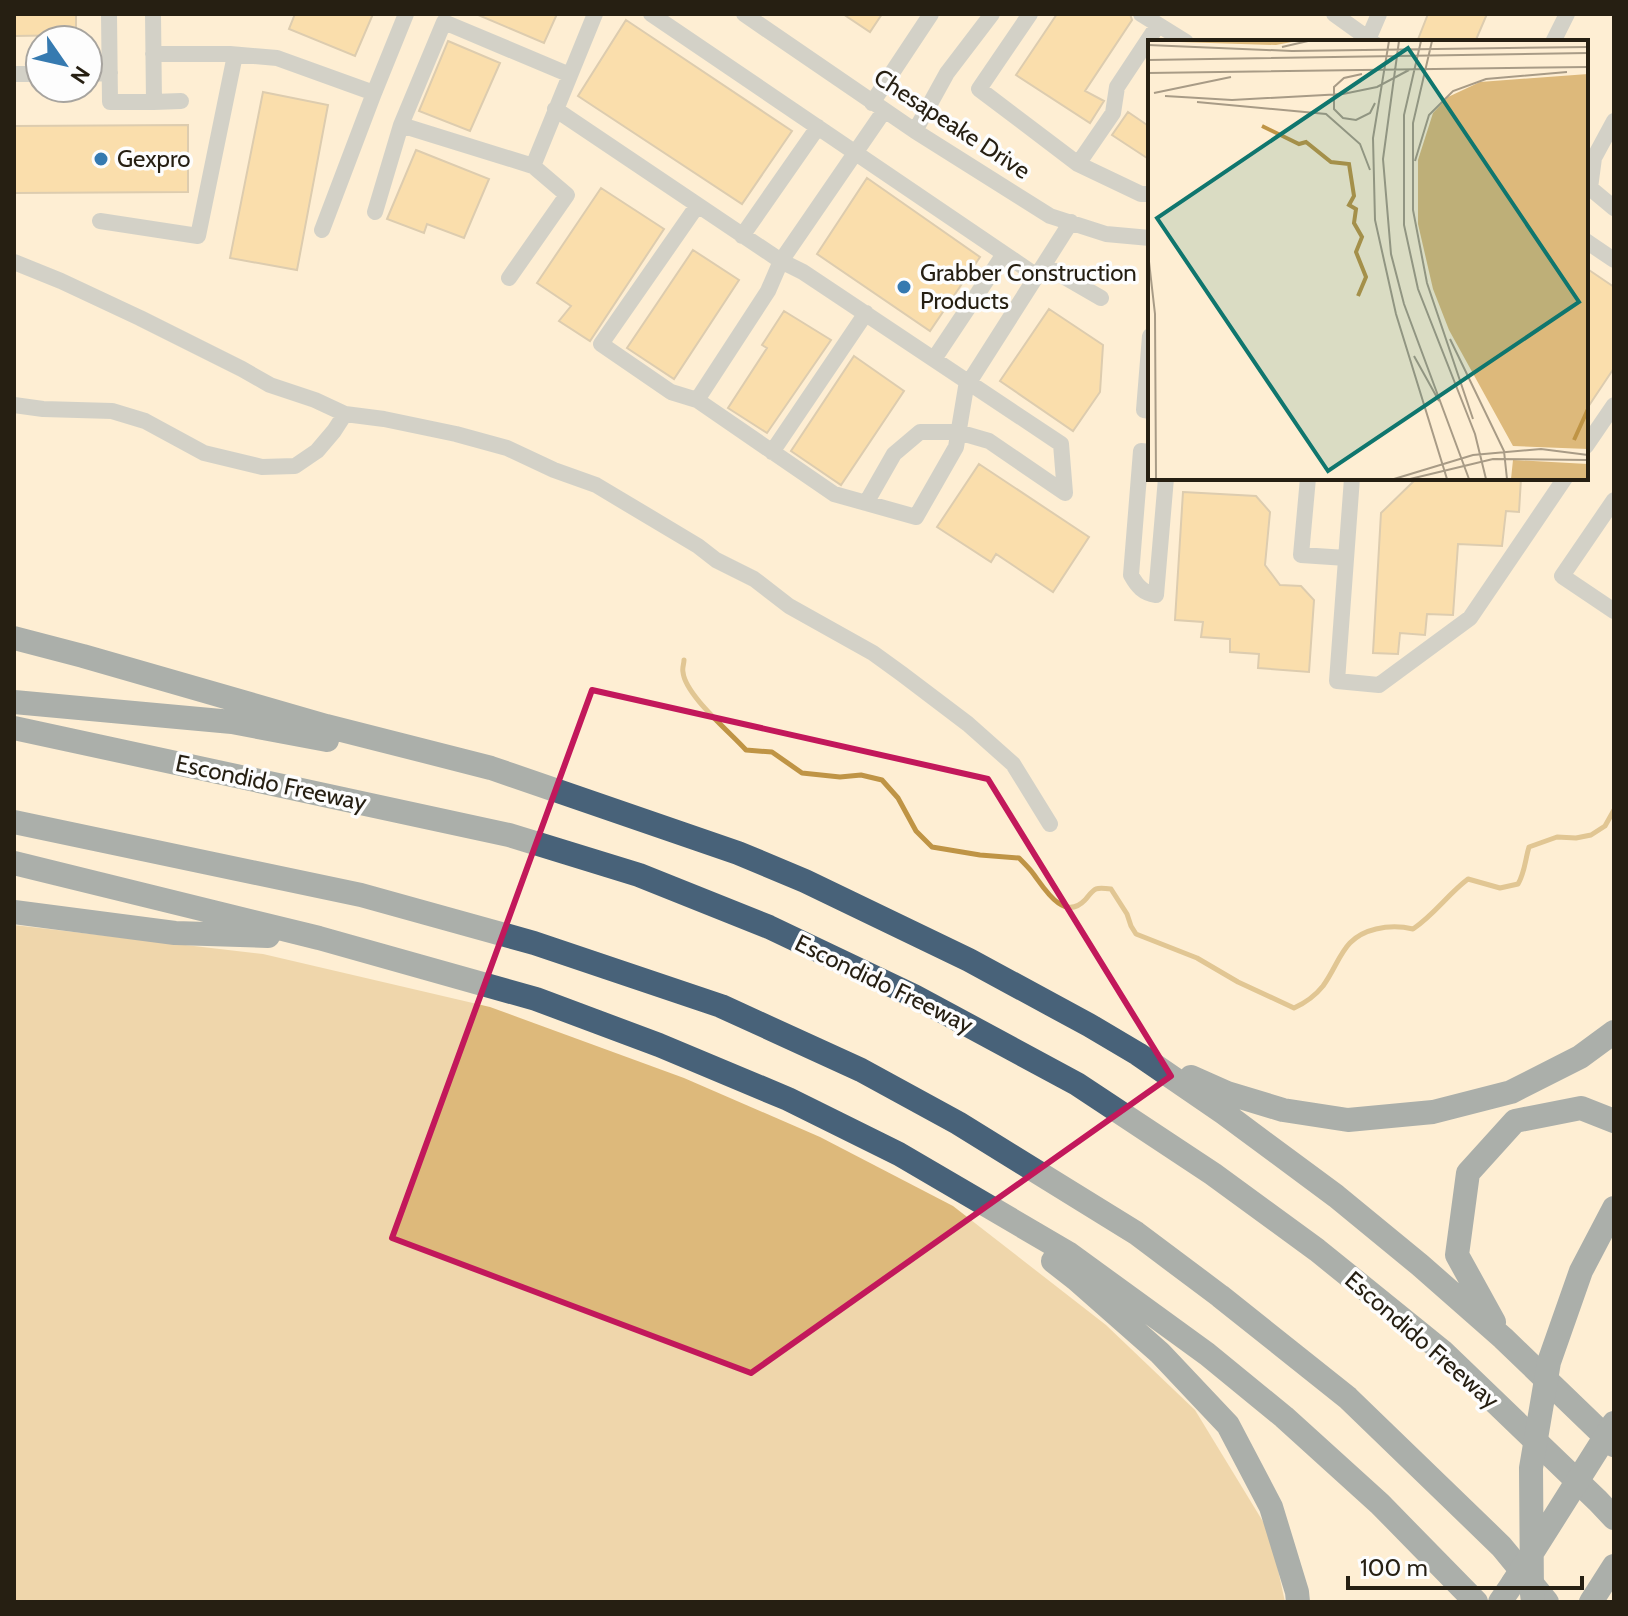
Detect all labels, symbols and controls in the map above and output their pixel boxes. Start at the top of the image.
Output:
north arrow [24,24,104,104]
inset map [1148,40,1588,480]
text: N [65,61,96,89]
street label: Chesapeake Drive [869,62,1036,185]
place label: Gexpro [117,144,190,173]
marker: Gexpro [92,150,110,168]
place label: Grabber Construction Products [920,258,1137,315]
marker: Grabber Construction Products [895,278,913,296]
street label: Escondido Freeway [173,748,369,817]
street label: Escondido Freeway [790,928,978,1039]
street label: Escondido Freeway [1339,1265,1505,1414]
scale bar [1348,1540,1582,1590]
text: 100 m [1360,1553,1428,1582]

